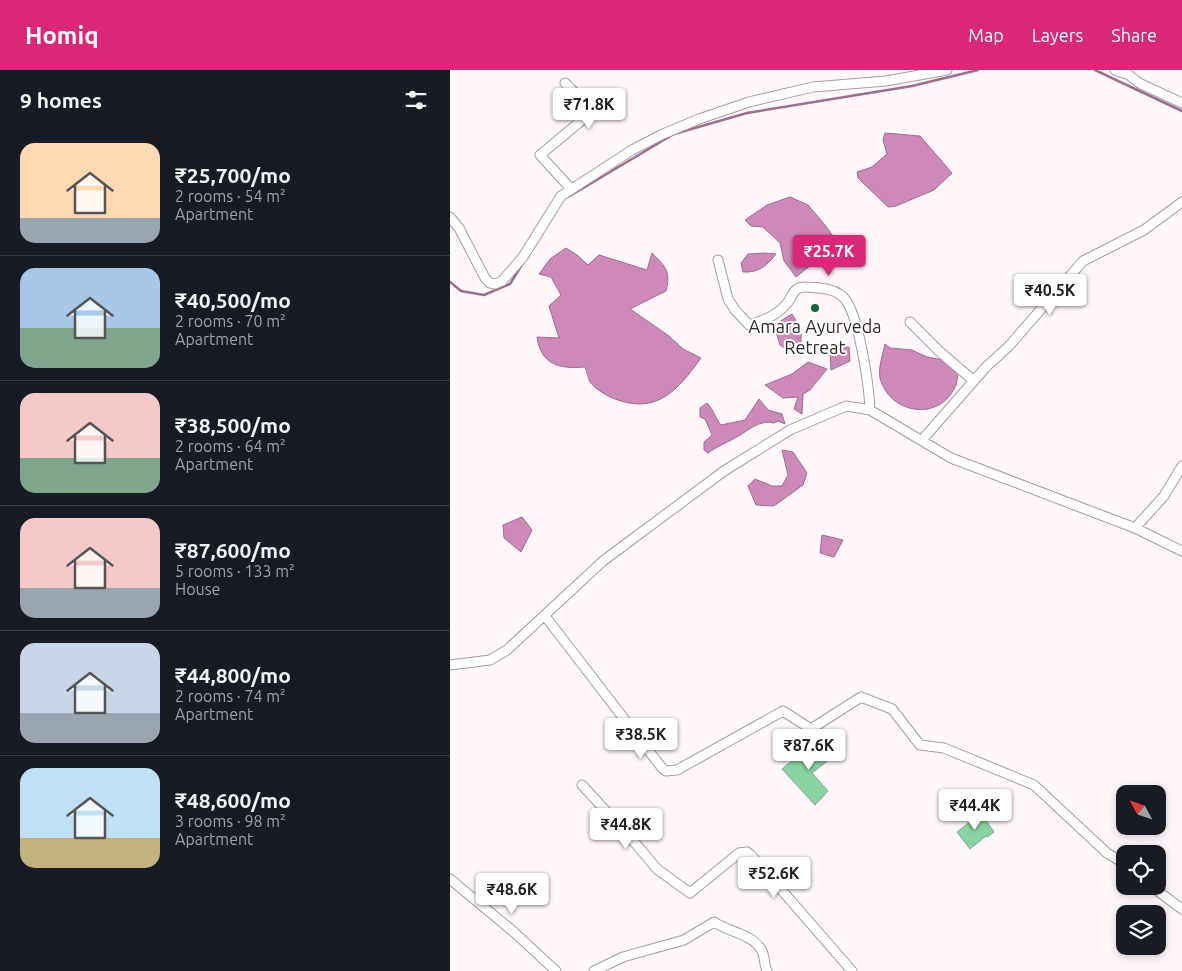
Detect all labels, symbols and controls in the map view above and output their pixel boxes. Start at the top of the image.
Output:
text: Homiq [25,22,99,49]
text: Map [968,25,1004,45]
text: Layers [1032,25,1083,45]
text: Share [1111,25,1157,45]
icon: filters [402,86,430,114]
text: 9 homes [20,88,102,112]
pin: ₹71.8K [548,88,630,130]
text: ₹71.8K [564,95,614,113]
icon: home [60,163,120,223]
text: ₹25,700/mo [175,163,291,187]
text: 2 rooms · 54 m² [175,187,286,205]
text: Apartment [175,205,253,223]
pin: ₹25.7K [788,234,870,277]
text: ₹25.7K [804,242,854,260]
pin: ₹40.5K [1009,274,1091,316]
text: ₹40.5K [1025,281,1075,299]
icon: home [60,288,120,348]
text: ₹40,500/mo [175,288,291,312]
marker: Amara Ayurveda Retreat [809,302,821,314]
text: 2 rooms · 70 m² [175,312,286,330]
place label: Amara Ayurveda Retreat [749,316,881,357]
text: Apartment [175,330,253,348]
icon: home [60,413,120,473]
text: ₹38,500/mo [175,413,291,437]
text: 2 rooms · 64 m² [175,437,286,455]
text: Apartment [175,455,253,473]
icon: home [60,538,120,598]
text: ₹87,600/mo [175,538,291,562]
text: 5 rooms · 133 m² [175,562,295,580]
text: House [175,580,220,598]
icon: home [60,663,120,723]
text: ₹44,800/mo [175,663,291,687]
text: 2 rooms · 74 m² [175,687,286,705]
text: Apartment [175,705,253,723]
pin: ₹38.5K [600,718,682,760]
text: ₹38.5K [616,725,666,743]
pin: ₹87.6K [768,728,850,771]
text: ₹87.6K [784,736,834,754]
north arrow [1116,785,1166,835]
map controls [1116,785,1166,955]
icon: home [60,788,120,848]
text: ₹48,600/mo [175,788,291,812]
pin: ₹44.4K [934,788,1016,831]
text: ₹44.4K [950,796,1000,814]
pin: ₹44.8K [585,808,667,850]
text: 3 rooms · 98 m² [175,812,286,830]
text: ₹44.8K [601,815,651,833]
text: Apartment [175,830,253,848]
button: locate [1116,845,1166,895]
pin: ₹52.6K [733,856,815,899]
text: ₹52.6K [749,864,799,882]
pin: ₹48.6K [471,872,553,915]
text: ₹48.6K [487,880,537,898]
button: layers [1116,905,1166,955]

